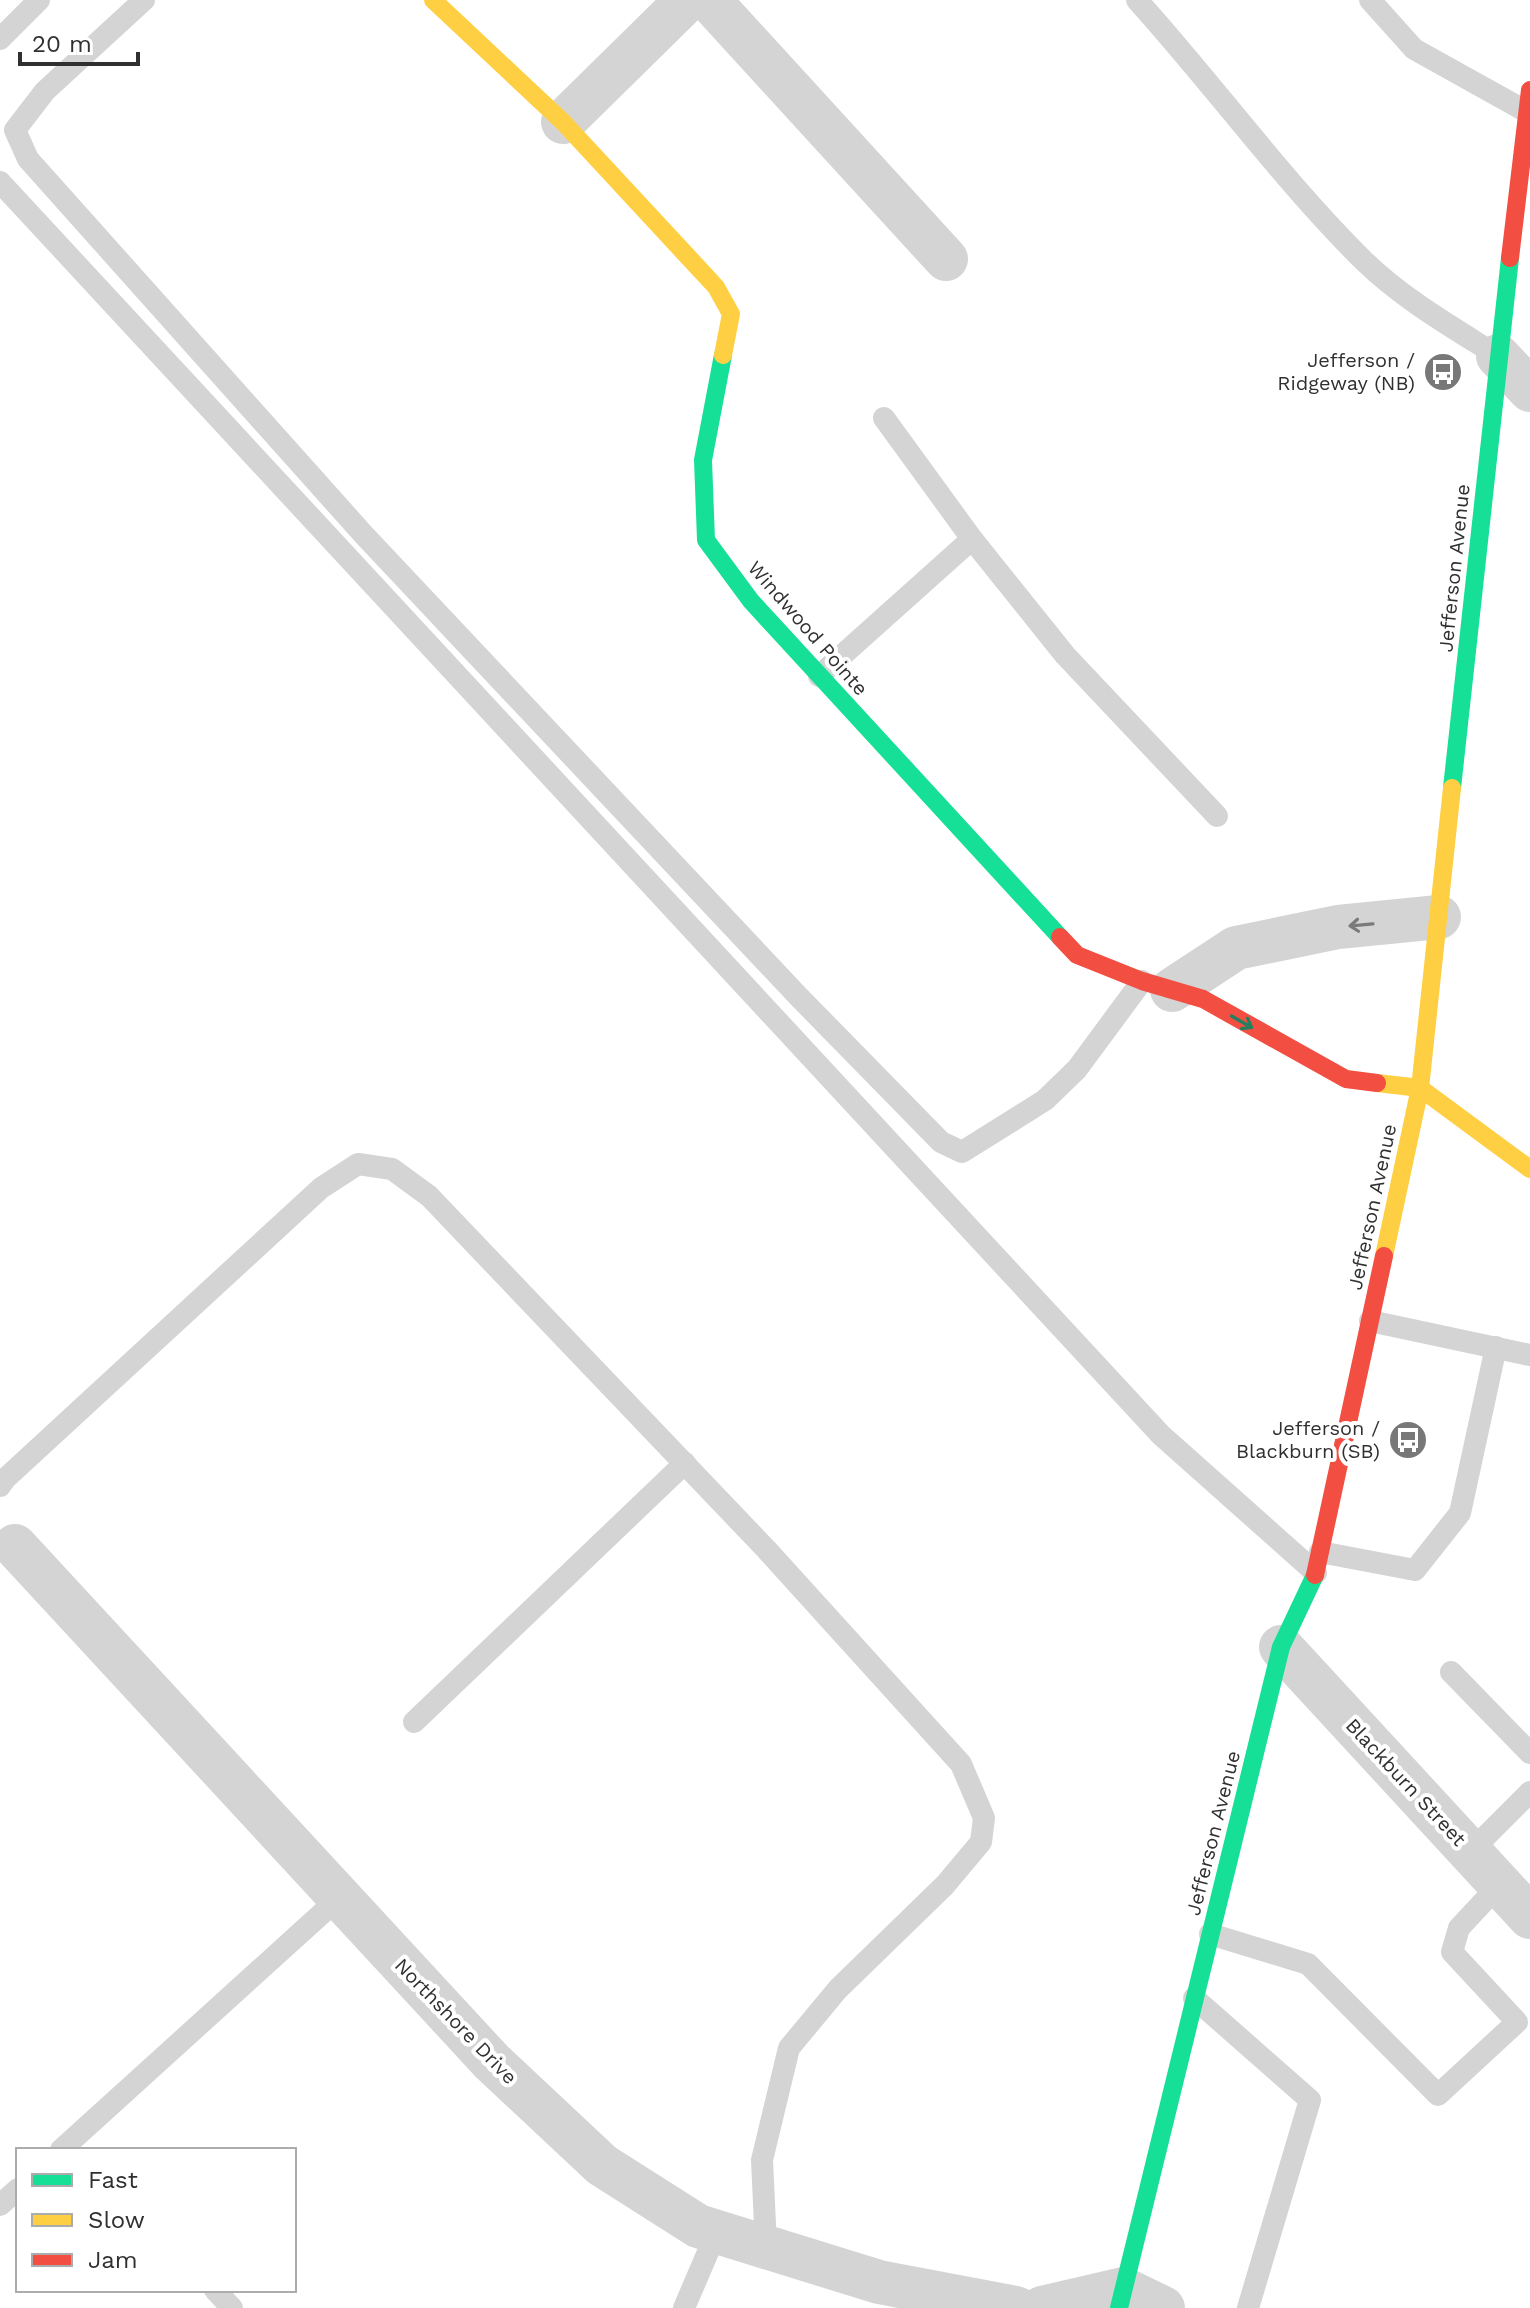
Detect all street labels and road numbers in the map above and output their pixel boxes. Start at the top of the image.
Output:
street label: Jefferson Avenue [1433,483,1475,653]
street label: Windwood Pointe [743,556,873,700]
street label: Jefferson Avenue [1343,1122,1401,1292]
street label: Blackburn Street [1341,1713,1472,1851]
street label: Jefferson Avenue [1181,1748,1245,1918]
street label: Northshore Drive [390,1953,522,2089]

